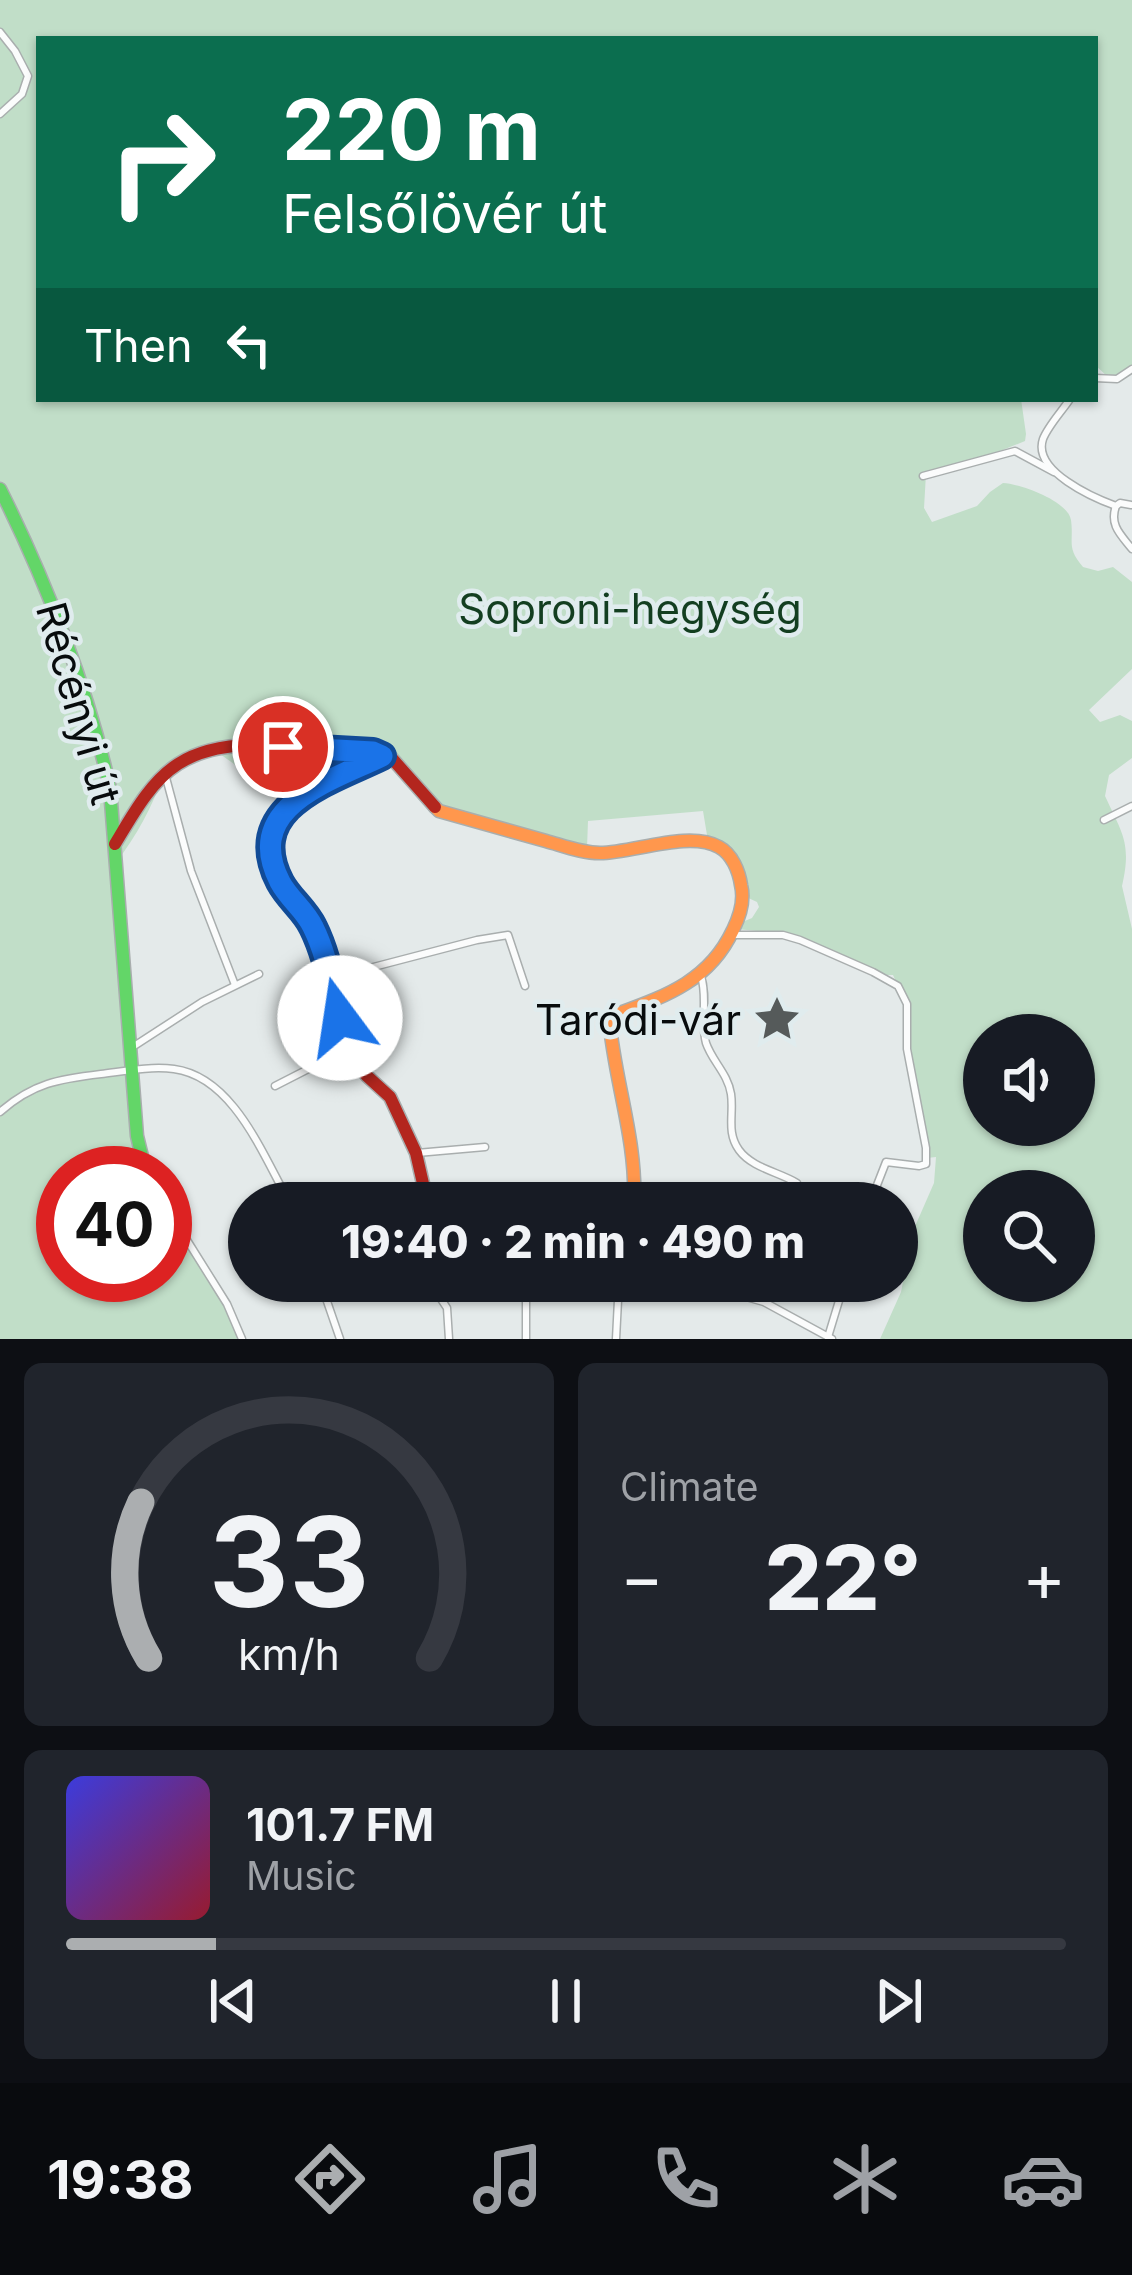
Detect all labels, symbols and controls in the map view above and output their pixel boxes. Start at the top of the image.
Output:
text: 220 m [282,79,541,180]
icon: right [84,84,240,240]
text: Felsőlövér út [282,181,607,246]
icon: left [216,312,282,378]
text: Then [84,318,192,373]
park label: Soproni-hegység [458,583,802,634]
street label: Récényi út [26,596,132,810]
pin [232,696,334,798]
icon: arrive [250,714,316,780]
position arrow [277,955,403,1081]
place label: Taródi-vár [535,994,741,1045]
place icon: Taródi-vár [752,994,802,1044]
map controls [963,1014,1095,1302]
button: sound [963,1014,1095,1146]
speed limit sign: 40 [36,1146,192,1302]
button: search [963,1170,1095,1302]
text: 19:40 · 2 min · 490 m [341,1214,805,1269]
text: Climate [620,1463,759,1510]
text: 33 [208,1486,370,1637]
text: 22° [765,1523,921,1632]
text: − [620,1537,664,1617]
text: + [1022,1537,1066,1617]
text: km/h [238,1627,340,1679]
text: 101.7 FM [246,1797,434,1852]
text: Music [246,1852,357,1899]
icon: previous [200,1968,266,2034]
icon: pause [533,1968,599,2034]
icon: next [866,1968,932,2034]
icon: directions [288,2137,372,2221]
icon: music [466,2137,550,2221]
icon: phone [644,2137,728,2221]
icon: climate [823,2137,907,2221]
icon: car [1001,2137,1085,2221]
text: 19:38 [47,2147,194,2212]

